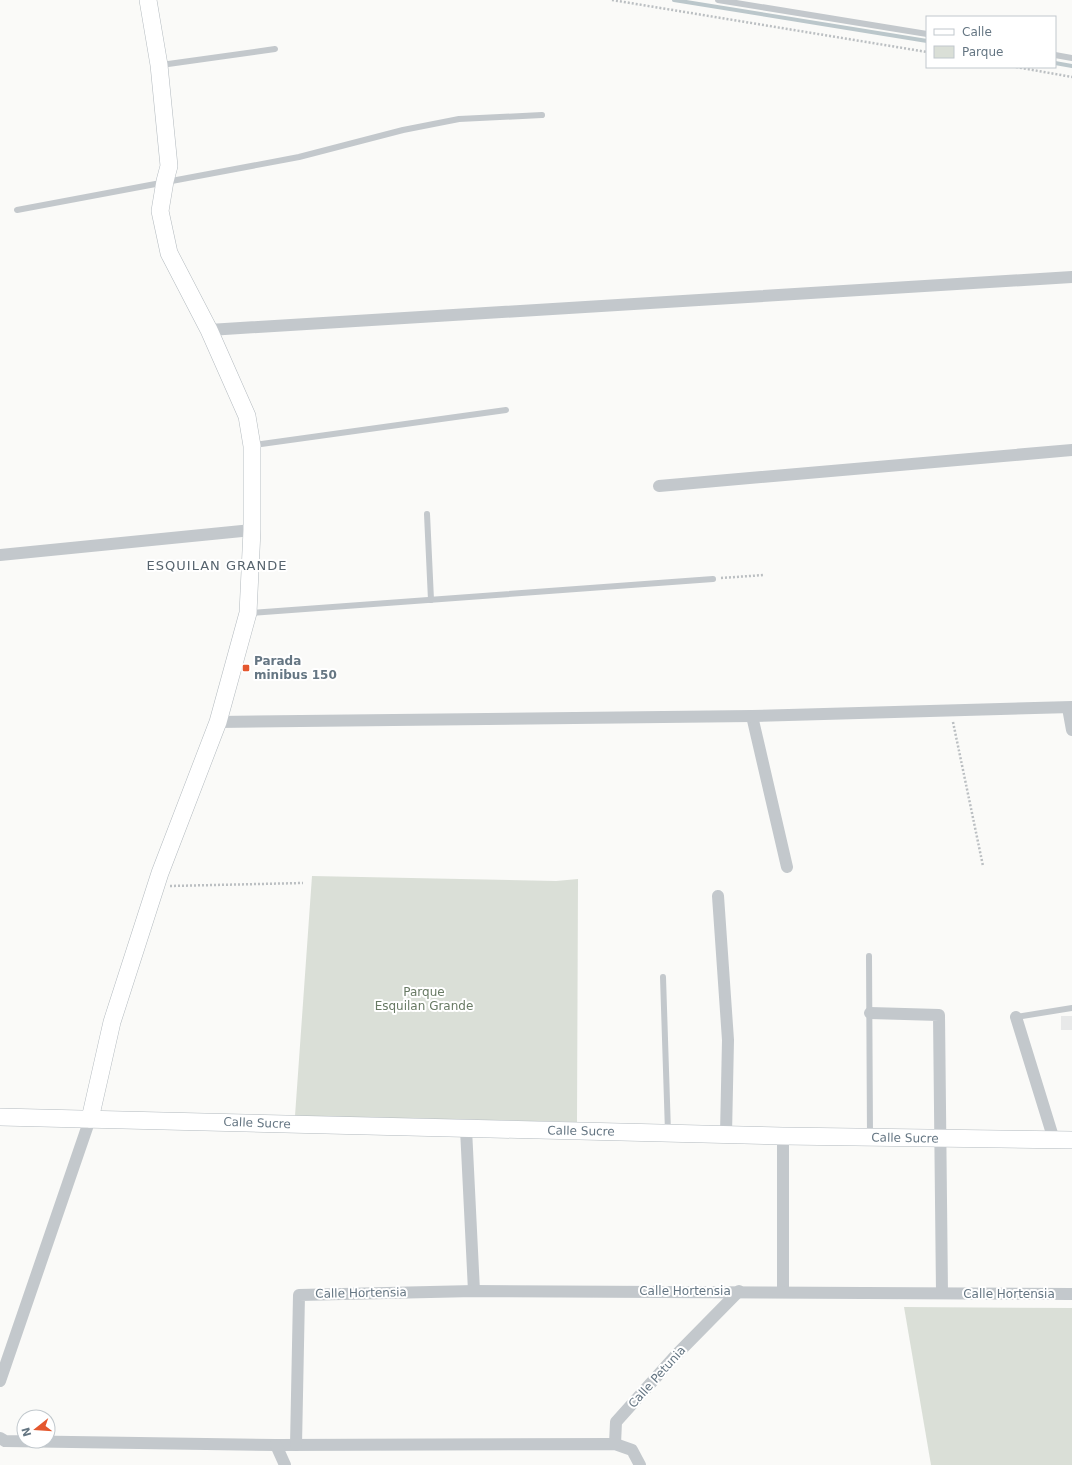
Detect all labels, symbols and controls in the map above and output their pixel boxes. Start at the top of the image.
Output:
legend [926,16,1056,68]
text: Calle [962,25,992,39]
text: Parque [962,45,1003,59]
district label: ESQUILAN GRANDE [147,558,287,573]
place label: Parada minibus 150 [254,654,337,682]
marker: Parada minibus 150 [241,663,251,673]
park label: Parque Esquilan Grande [375,985,473,1013]
street label: Calle Sucre [223,1115,291,1131]
street label: Calle Sucre [547,1123,615,1139]
street label: Calle Sucre [871,1130,939,1146]
street label: Calle Hortensia [639,1284,731,1298]
street label: Calle Hortensia [315,1285,407,1301]
street label: Calle Hortensia [963,1287,1055,1301]
street label: Calle Petunia [626,1343,688,1411]
north arrow [16,1409,56,1449]
text: N [19,1425,34,1438]

